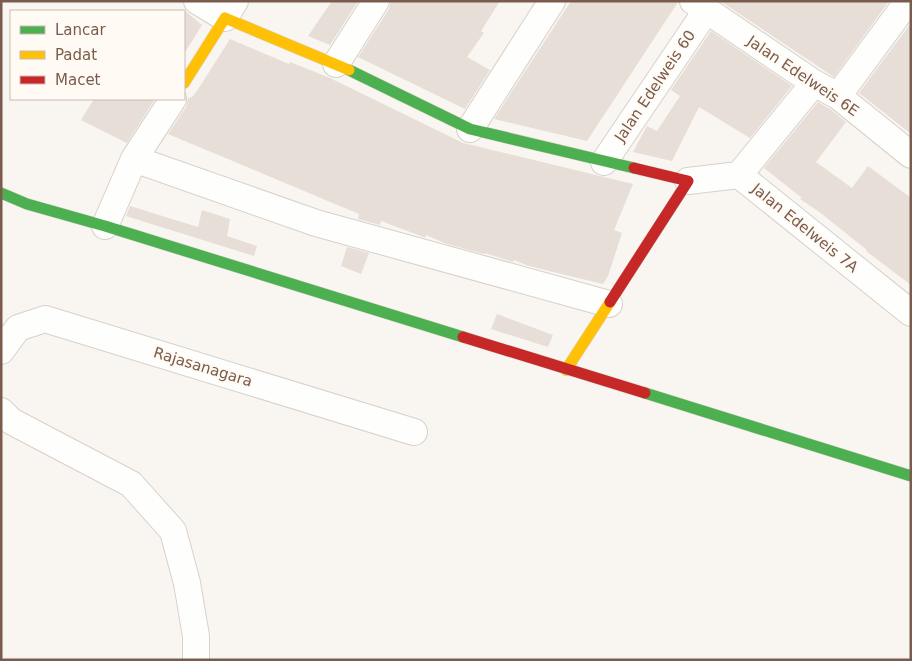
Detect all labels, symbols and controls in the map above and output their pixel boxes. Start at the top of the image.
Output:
legend [10,10,185,100]
text: Lancar [55,21,106,39]
street label: Jalan Edelweis 60 [610,27,699,146]
street label: Jalan Edelweis 6E [743,31,862,120]
text: Padat [55,46,97,64]
text: Macet [55,71,101,89]
street label: Jalan Edelweis 7A [747,179,862,277]
street label: Rajasanagara [151,343,255,391]

